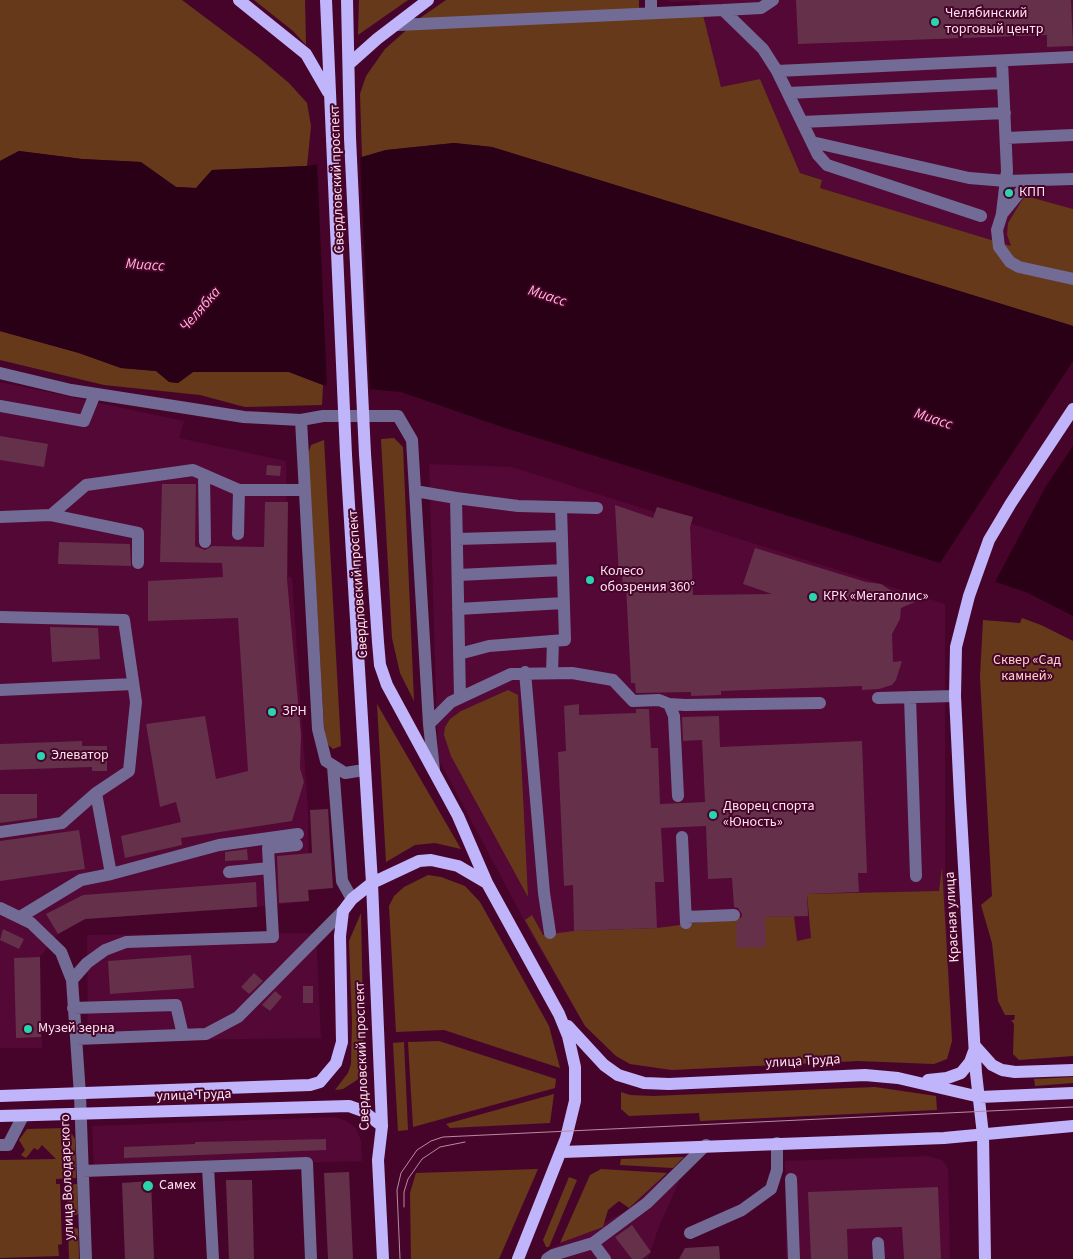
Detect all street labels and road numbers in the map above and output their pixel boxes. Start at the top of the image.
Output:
street label: Свердловский проспект [327,104,349,254]
street label: Свердловский проспект [345,509,373,659]
street label: Красная улица [942,871,964,963]
street label: Свердловский проспект [352,981,374,1131]
street label: улица Труда [765,1052,841,1072]
street label: улица Труда [156,1086,232,1106]
street label: улица Володарского [57,1114,79,1240]

